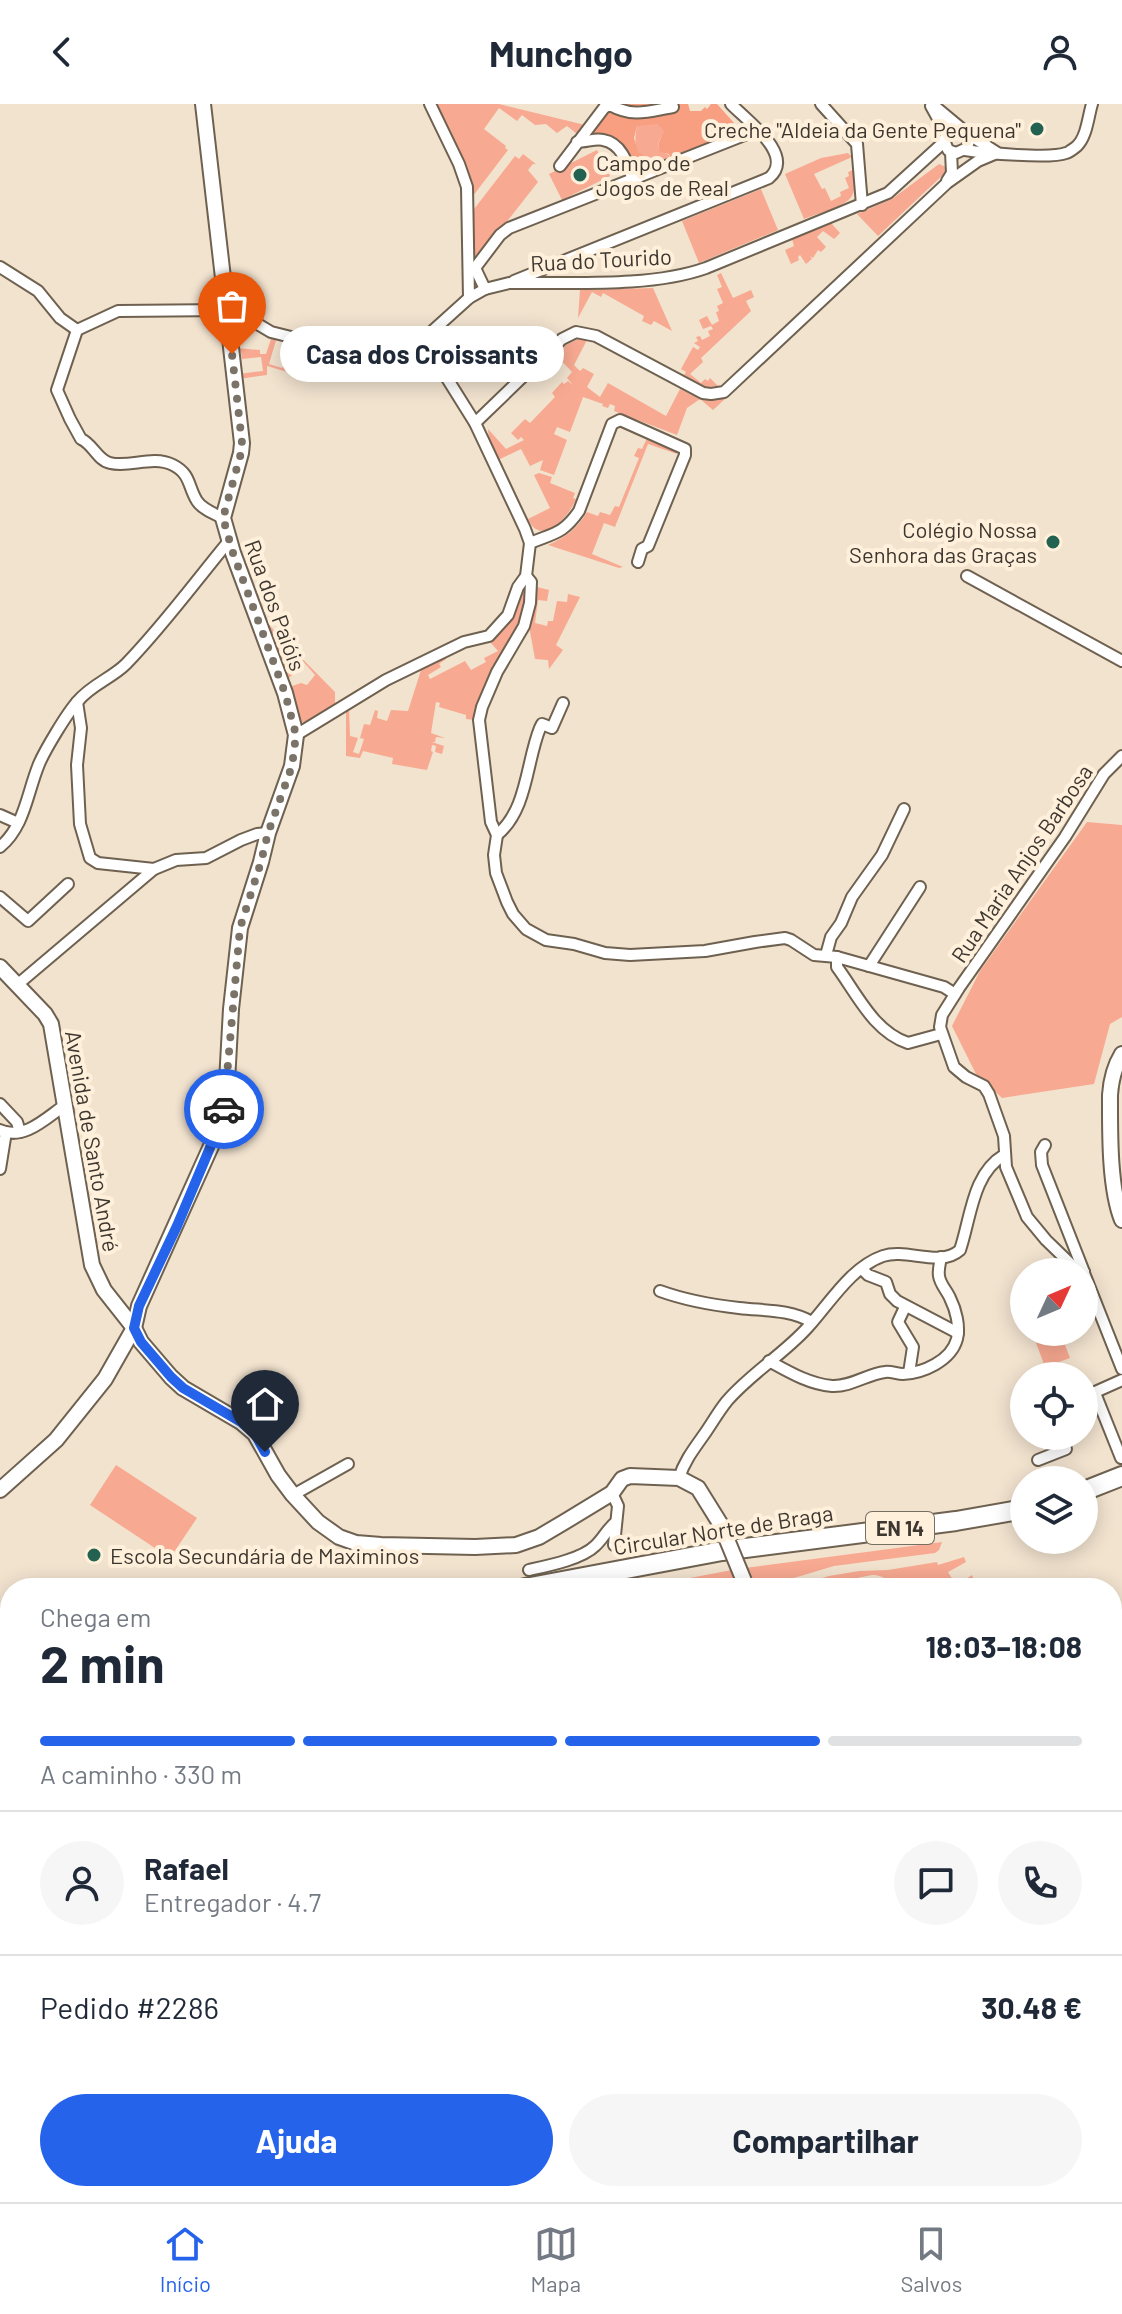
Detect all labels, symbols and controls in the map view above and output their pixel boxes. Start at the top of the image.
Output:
icon: back [40,30,84,74]
icon: person [1038,30,1082,74]
text: Munchgo [489,31,633,74]
place label: Creche "Aldeia da Gente Pequena" [704,116,1021,142]
marker: Creche "Aldeia da Gente Pequena" [1028,120,1046,138]
place label: Campo de Jogos de Real [596,149,729,200]
marker: Campo de Jogos de Real [571,166,589,184]
street label: Rua do Tourido [530,242,672,276]
pin [198,272,266,354]
icon: bag [210,284,254,328]
callout: Casa dos Croissants [280,326,564,382]
text: Casa dos Croissants [306,338,538,369]
place label: Colégio Nossa Senhora das Graças [849,516,1037,567]
marker: Colégio Nossa Senhora das Graças [1044,533,1062,551]
street label: Rua dos Paióis [240,536,312,674]
street label: Rua Maria Anjos Barbosa [945,759,1097,967]
street label: Avenida de Santo André [61,1028,125,1254]
courier [184,1069,264,1149]
icon: car [202,1087,246,1131]
north arrow [1010,1258,1098,1346]
map controls [1010,1258,1098,1554]
button: locate [1010,1362,1098,1450]
pin [231,1370,299,1452]
icon: home [243,1382,287,1426]
button: layers [1010,1466,1098,1554]
street label: Circular Norte de Braga [611,1499,835,1559]
road number: EN 14 [866,1512,934,1544]
place label: Escola Secundária de Maximinos [110,1542,419,1568]
marker: Escola Secundária de Maximinos [85,1546,103,1564]
text: Chega em [40,1601,151,1632]
text: 18:03–18:08 [926,1628,1082,1664]
text: 2 min [40,1631,165,1693]
text: A caminho · 330 m [40,1758,242,1789]
button: person [40,1841,124,1925]
button: chat [894,1841,978,1925]
button: phone [998,1841,1082,1925]
text: Rafael [144,1850,229,1886]
text: Entregador · 4.7 [144,1886,321,1917]
text: Pedido #2286 [40,1989,219,2025]
text: 30.48 € [981,1989,1082,2025]
button: Ajuda [40,2094,553,2186]
button: Compartilhar [569,2094,1082,2186]
tab: Início [160,2222,211,2296]
tab: Mapa [531,2222,581,2296]
tab: Salvos [900,2222,962,2296]

